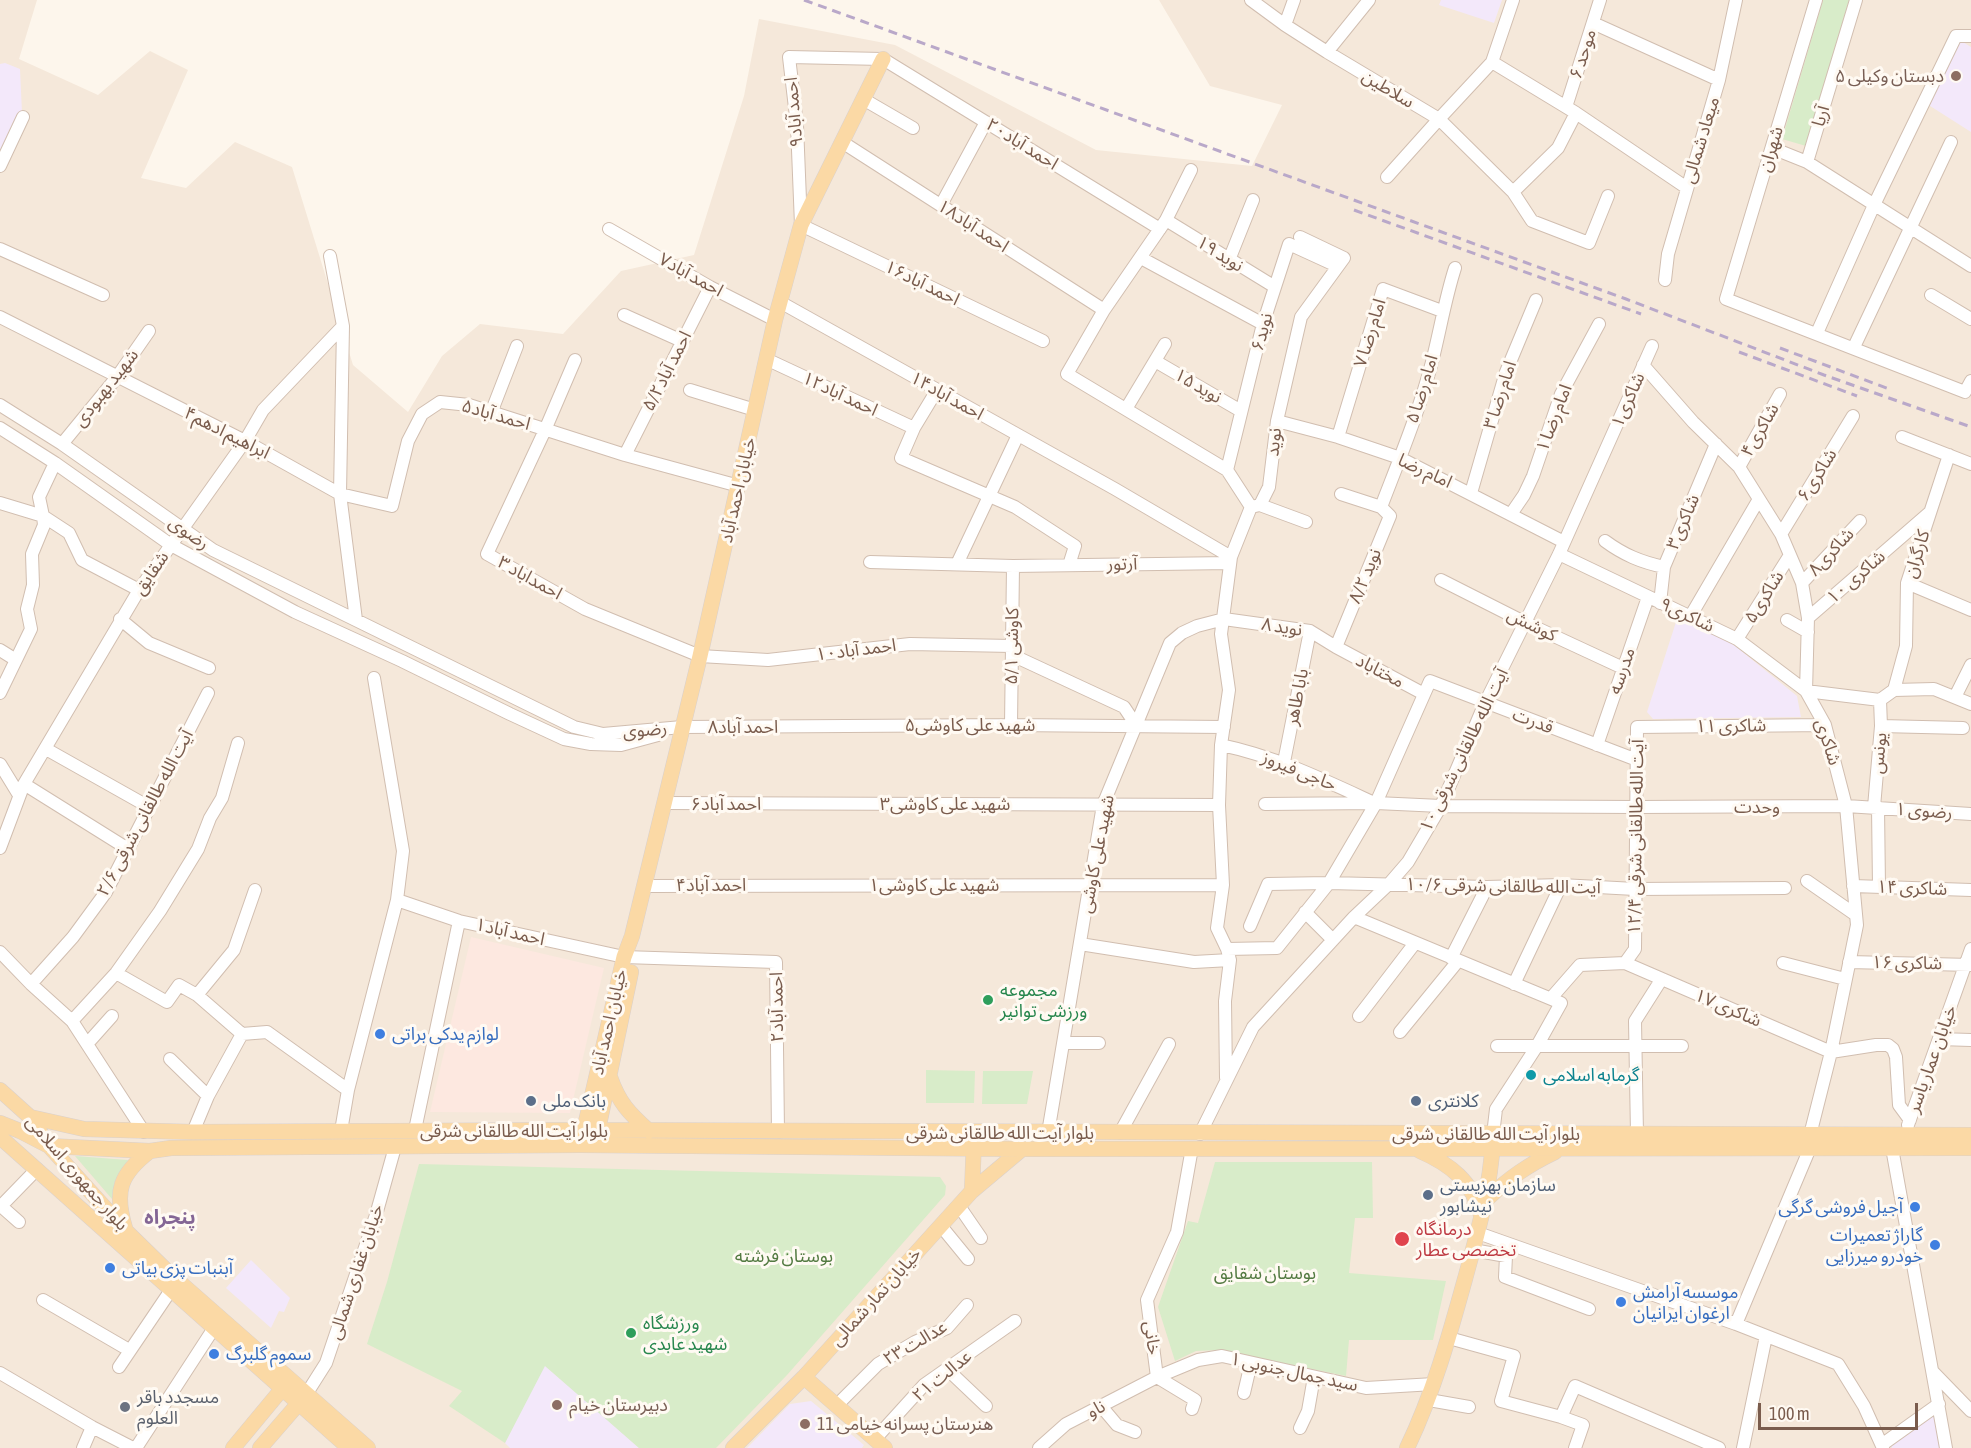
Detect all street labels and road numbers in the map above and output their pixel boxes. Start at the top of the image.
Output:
street label: موحد ۶ [1565,26,1601,82]
street label: سلاطین [1358,65,1418,113]
street label: احمد آباد۹ [780,76,808,148]
street label: میعاد شمالی [1678,94,1724,186]
street label: آریا [1808,103,1834,129]
street label: احمد آباد۲۰ [982,113,1062,175]
street label: شهران [1754,124,1788,174]
street label: احمد آباد۱۸ [933,195,1013,257]
street label: نوید ۱۹ [1193,231,1247,277]
street label: احمد آباد۷ [655,248,727,302]
street label: احمد آباد۱۶ [881,256,963,310]
street label: امام رضا ۷ [1349,296,1391,370]
street label: نوید۶ [1247,311,1277,353]
street label: احمد آباد۵/۲ [638,327,696,415]
street label: شهید بهبودی [69,345,143,431]
street label: امام رضا ۵ [1401,352,1443,426]
street label: امام رضا ۳ [1479,358,1521,432]
street label: نوید ۱۵ [1170,364,1226,408]
street label: احمد آباد۱۲ [799,367,881,421]
street label: احمد آباد۱۴ [906,367,988,425]
street label: شاکری۱ [1606,369,1650,431]
street label: امام رضا ۱ [1531,381,1577,455]
street label: احمد آباد۵ [459,395,533,435]
street label: شاکری۴ [1736,400,1784,460]
street label: ابراهیم ادهم۴ [181,402,273,464]
street label: نوید [1262,427,1286,457]
street label: خیابان احمد آباد [715,435,761,545]
street label: شاکری۶ [1793,445,1841,505]
street label: امام رضا [1394,449,1456,493]
street label: شاکری۳ [1662,491,1704,553]
street label: رضوی [165,511,213,555]
street label: شاکری۸ [1803,523,1859,581]
street label: کارگران [1899,527,1935,581]
street label: نوید ۸/۲ [1344,545,1386,607]
street label: شاکری ۱۰ [1822,546,1890,608]
street label: شقایق [128,547,174,599]
street label: احمداباد ۳ [494,551,566,605]
street label: آرتور [1106,553,1138,575]
street label: شاکری۵ [1740,567,1788,627]
street label: شاکری۹ [1656,593,1718,637]
street label: کوشش [1504,604,1560,646]
street label: کاوشی ۵/۱ [1001,607,1023,685]
street label: نوید ۸ [1260,613,1304,641]
street label: احمد آباد۱۰ [815,634,897,666]
street label: مدرسه [1604,645,1640,697]
street label: مختاباد [1352,649,1408,693]
street label: آیت الله طالقانی شرقی ۱۰ [1415,665,1513,835]
street label: بابا طاهر [1281,667,1313,727]
street label: قدرت [1509,703,1557,739]
street label: شهید علی کاوشی۵ [905,714,1035,736]
street label: شاکری ۱۱ [1696,715,1766,737]
street label: احمد آباد۸ [708,716,778,738]
street label: شاکری [1810,716,1846,768]
street label: رضوی [622,717,668,743]
street label: آیت الله طالقانی شرقی ۲/۶ [92,726,198,900]
street label: یونس [1866,731,1892,775]
street label: آیت الله طالقانی شرقی ۱۲/۴ [1623,739,1649,935]
street label: حاجی فیروز [1258,746,1340,796]
street label: احمد آباد۶ [691,793,761,815]
street label: شهید علی کاوشی۳ [880,793,1010,815]
street label: شهید علی کاوشی [1075,793,1119,915]
street label: وحدت [1734,796,1780,818]
street label: رضوی ۱ [1895,798,1953,824]
street label: آیت الله طالقانی شرقی ۱۰/۶ [1405,873,1601,899]
street label: احمد آباد۴ [676,874,746,896]
street label: شهید علی کاوشی۱ [869,874,999,896]
street label: شاکری ۱۴ [1876,876,1948,900]
street label: احمد آباد۱ [473,914,547,950]
street label: شاکری ۱۶ [1872,952,1942,974]
street label: خیابان احمد آباد [586,967,632,1077]
street label: احمد آباد۲ [766,972,788,1042]
street label: شاکری ۱۷ [1691,984,1765,1032]
street label: خیابان عمار یاسر [1903,1002,1961,1116]
street label: بلوار جمهوری اسلامی [21,1111,133,1235]
street label: بلوار آیت الله طالقانی شرقی [420,1120,608,1142]
street label: بلوار آیت الله طالقانی شرقی [906,1122,1094,1144]
street label: بلوار آیت الله طالقانی شرقی [1392,1123,1580,1145]
street label: خیابان غفاری شمالی [324,1202,388,1342]
street label: خیابان تمار شمالی [826,1243,926,1351]
street label: عدالت ۲۳ [879,1316,951,1370]
street label: خانی [1139,1320,1165,1356]
street label: عدالت ۲۱ [908,1345,976,1407]
street label: سید جمال جنوبی ۱ [1228,1348,1360,1396]
street label: ناو [1083,1395,1109,1423]

